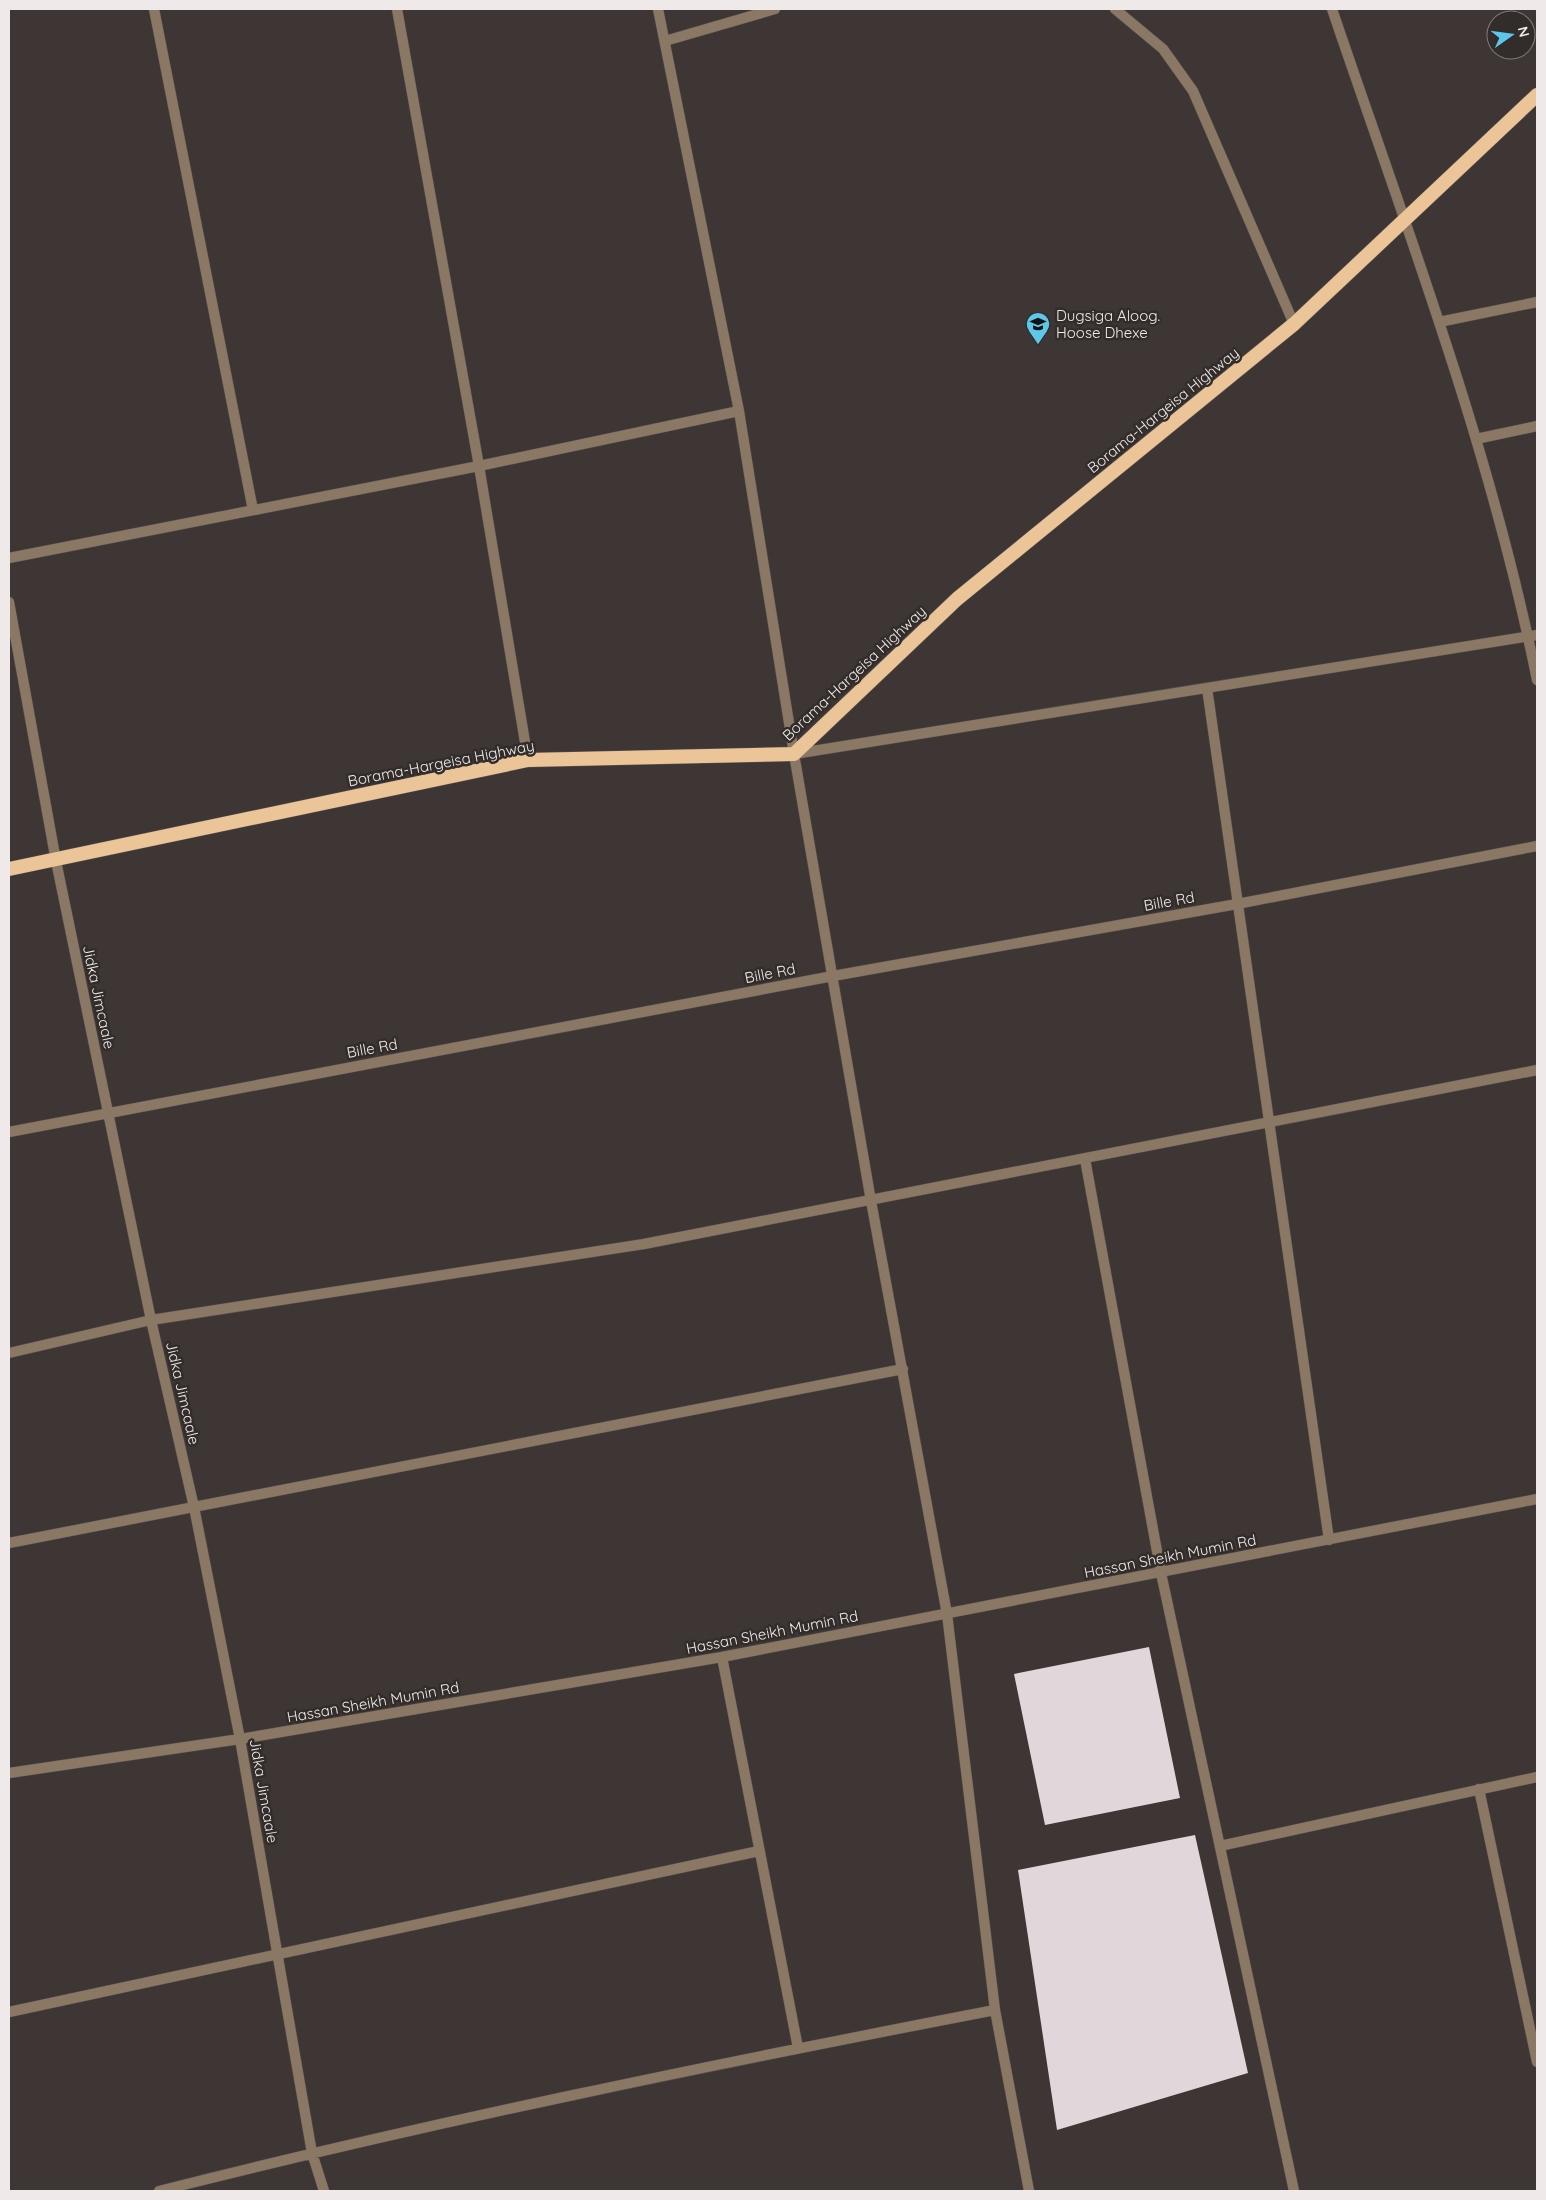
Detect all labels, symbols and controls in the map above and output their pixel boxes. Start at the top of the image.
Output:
north arrow [1486,10,1536,60]
text: N [1514,25,1534,39]
place label: Dugsiga Aloog. Hoose Dhexe [1056,306,1160,342]
school or university icon: Dugsiga Aloog. Hoose Dhexe [1025,311,1051,345]
street label: Borama-Hargeisa Highway [1083,343,1243,477]
street label: Borama-Hargeisa Highway [778,601,930,745]
street label: Borama-Hargeisa Highway [346,736,536,790]
street label: Bille Rd [1142,887,1196,915]
street label: Jidka Jimcaale [79,943,119,1051]
street label: Bille Rd [743,959,797,987]
street label: Bille Rd [345,1034,399,1062]
street label: Jidka Jimcaale [162,1340,204,1446]
street label: Hassan Sheikh Mumin Rd [1082,1530,1258,1582]
street label: Hassan Sheikh Mumin Rd [684,1606,860,1658]
street label: Hassan Sheikh Mumin Rd [285,1677,461,1727]
street label: Jidka Jimcaale [245,1737,283,1845]

